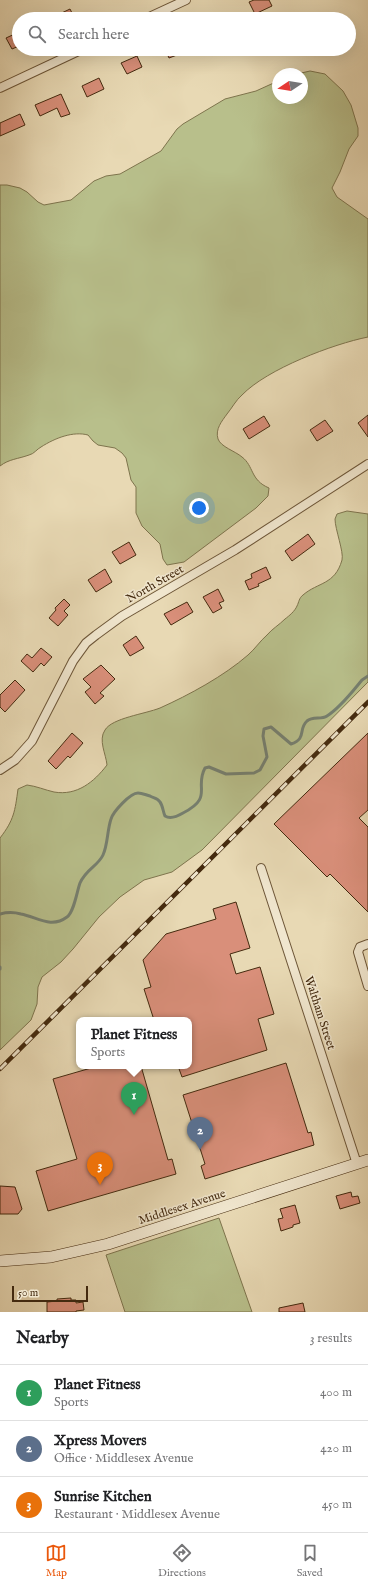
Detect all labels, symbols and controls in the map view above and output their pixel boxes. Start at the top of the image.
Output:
search box [12,12,356,56]
icon: search [26,23,48,45]
text: Search here [58,25,129,44]
north arrow [272,68,308,104]
your location [189,498,209,518]
street label: North Street [124,562,186,606]
street label: Waltham Street [301,974,339,1052]
popup [76,1017,192,1069]
text: Planet Fitness [91,1025,177,1044]
text: Sports [91,1044,125,1061]
pin: 1 [121,1082,147,1115]
pin: 2 [187,1117,213,1150]
pin: 3 [87,1152,113,1185]
street label: Middlesex Avenue [136,1186,228,1228]
scale bar [12,1284,88,1303]
text: 50 m [18,1286,38,1300]
text: Nearby [16,1328,69,1349]
text: 3 results [310,1330,352,1347]
text: Planet Fitness [54,1375,141,1394]
text: 1 [27,1384,31,1401]
text: 400 m [320,1384,352,1401]
text: Sports [54,1394,89,1411]
text: Xpress Movers [54,1431,147,1450]
text: 2 [26,1440,32,1457]
text: 420 m [320,1440,352,1457]
text: Office · Middlesex Avenue [54,1450,193,1467]
text: Sunrise Kitchen [54,1487,152,1506]
text: 3 [27,1496,31,1513]
text: 450 m [322,1496,352,1513]
text: Restaurant · Middlesex Avenue [54,1506,220,1523]
tab: Map [45,1542,67,1580]
tab: Directions [158,1542,206,1580]
tab: Saved [297,1542,323,1580]

